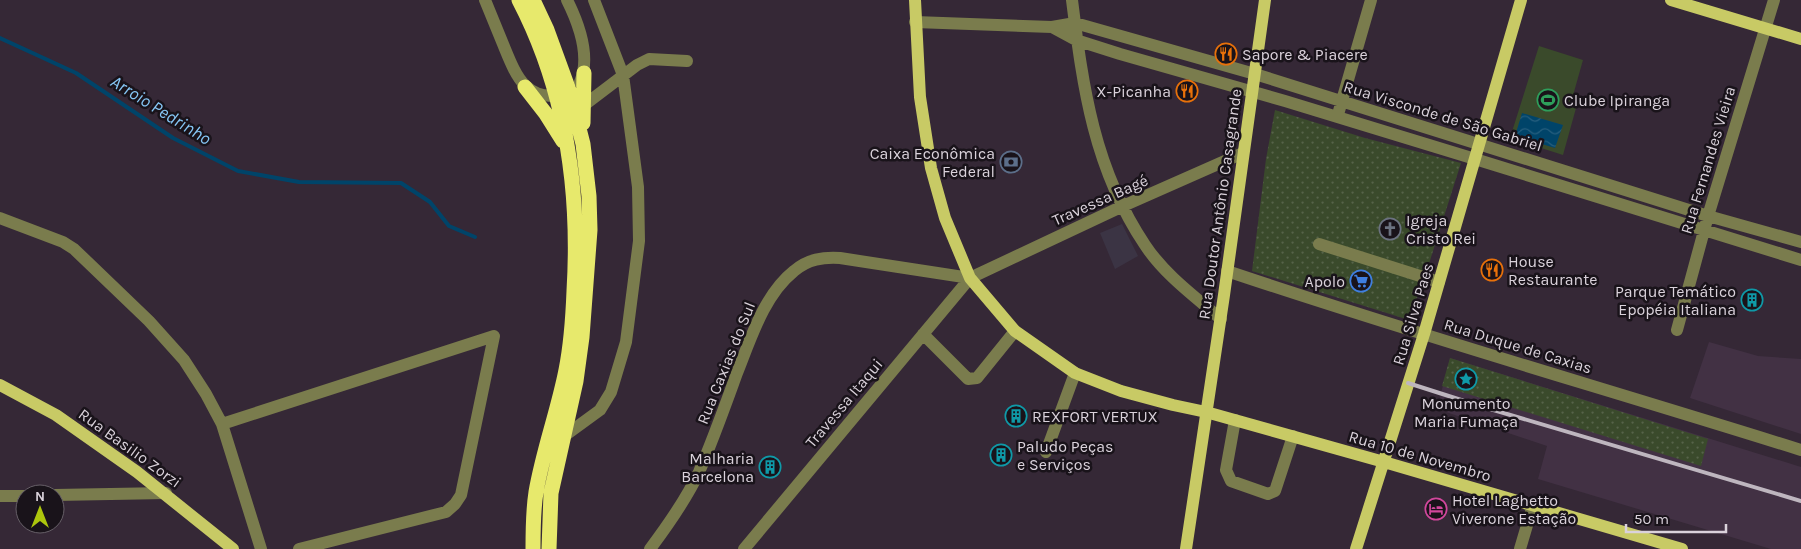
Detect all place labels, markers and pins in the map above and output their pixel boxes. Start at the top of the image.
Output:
restaurant icon: Sapore & Piacere [1214,42,1238,66]
place label: Sapore & Piacere [1242,45,1368,64]
restaurant icon: X-Picanha [1175,79,1199,103]
place label: X-Picanha [1096,82,1171,101]
sports icon: Clube Ipiranga [1536,88,1560,112]
place label: Clube Ipiranga [1564,91,1670,110]
place label: Caixa Econômica Federal [870,144,995,181]
bank icon: Caixa Econômica Federal [999,150,1023,174]
place label: Igreja Cristo Rei [1406,211,1476,248]
church icon: Igreja Cristo Rei [1378,217,1402,241]
place label: House Restaurante [1508,252,1597,289]
restaurant icon: House Restaurante [1480,258,1504,282]
supermarket icon: Apolo [1349,269,1373,293]
place label: Apolo [1304,272,1345,291]
place label: Parque Temático Epopéia Italiana [1615,282,1736,319]
building icon: Parque Temático Epopéia Italiana [1740,288,1764,312]
place icon: Monumento Maria Fumaça [1454,367,1478,391]
place label: Monumento Maria Fumaça [1414,394,1518,431]
building icon: REXFORT VERTUX [1004,404,1028,428]
place label: REXFORT VERTUX [1032,407,1158,426]
place label: Paludo Peças e Serviços [1017,437,1113,474]
building icon: Paludo Peças e Serviços [989,443,1013,467]
place label: Malharia Barcelona [681,449,754,486]
building icon: Malharia Barcelona [758,455,782,479]
place label: Hotel Laghetto Viverone Estação [1452,491,1576,528]
hotel icon: Hotel Laghetto Viverone Estação [1424,497,1448,521]

